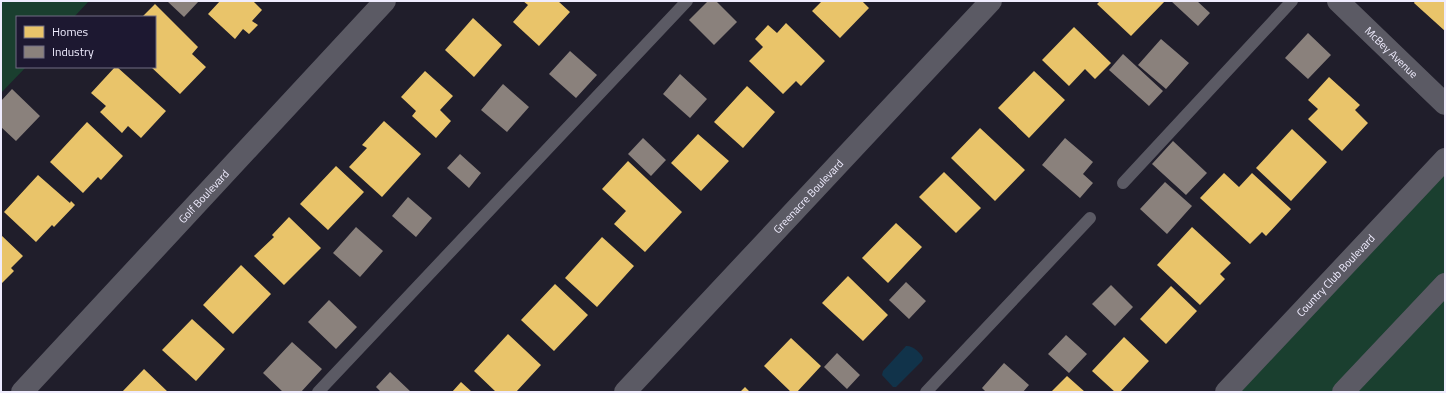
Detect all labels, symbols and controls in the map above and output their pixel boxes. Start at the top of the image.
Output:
legend [16,16,156,68]
text: Homes [52,22,88,41]
street label: McBey Avenue [1361,23,1422,82]
text: Industry [52,42,94,61]
street label: Greenacre Boulevard [769,156,847,237]
street label: Golf Boulevard [175,166,233,227]
street label: Country Club Boulevard [1293,230,1379,320]

